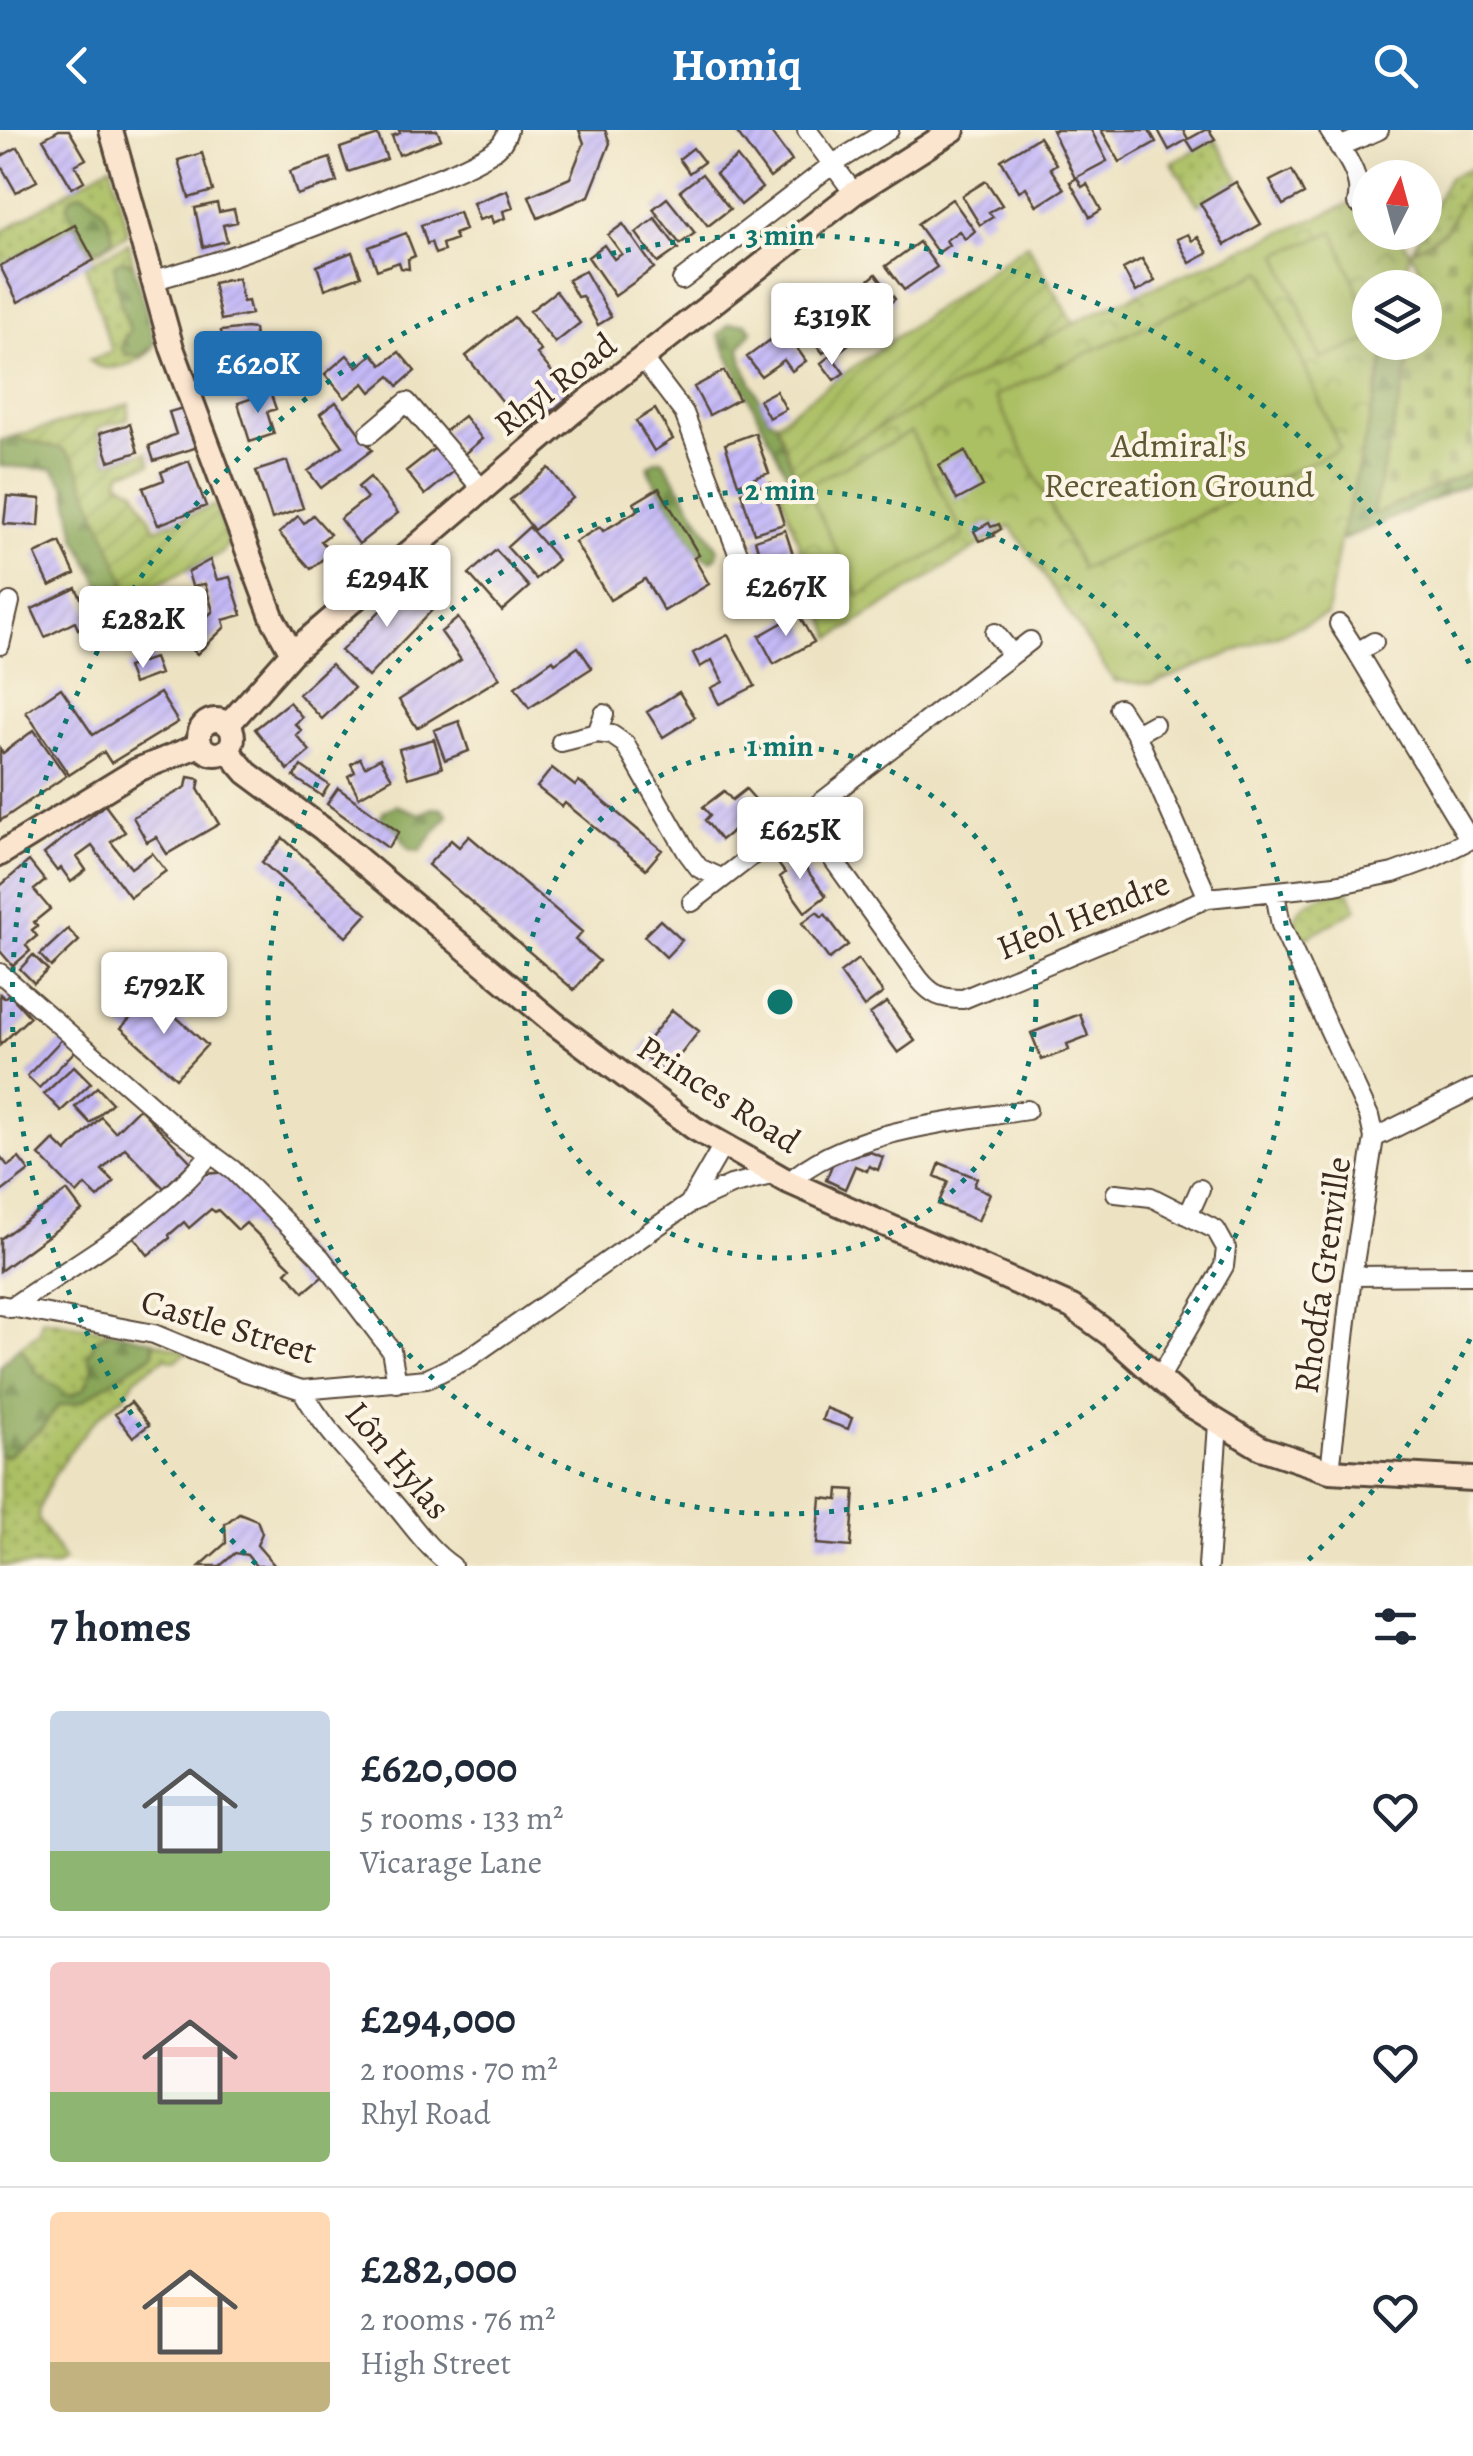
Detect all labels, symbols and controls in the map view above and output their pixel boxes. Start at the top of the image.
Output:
text: Homiq [671,34,802,96]
icon: back [50,38,105,93]
icon: search [1368,38,1423,93]
north arrow [1352,160,1442,250]
map controls [1352,160,1442,360]
text: 3 min [746,215,815,255]
button: layers [1352,270,1442,360]
pin: £319K [762,283,902,368]
text: £319K [793,293,871,337]
street label: Rhyl Road [484,321,626,447]
pin: £620K [188,331,328,416]
text: £620K [216,341,300,385]
park label: Admiral's Recreation Ground [1044,421,1315,509]
text: 2 min [745,470,815,510]
pin: £294K [317,545,457,630]
pin: £267K [716,554,856,639]
text: £294K [346,555,428,599]
text: £267K [745,564,827,608]
pin: £282K [73,586,213,671]
text: £282K [101,596,185,640]
text: 1 min [747,726,813,766]
pin: £625K [730,797,870,882]
text: £625K [759,807,841,851]
street label: Heol Hendre [989,859,1177,971]
pin: £792K [94,952,234,1037]
text: £792K [123,962,205,1006]
centre of rings [762,984,798,1020]
street label: Princes Road [628,1023,810,1165]
street label: Rhodfa Grenville [1282,1154,1362,1396]
street label: Castle Street [135,1277,323,1375]
street label: Lôn Hylas [334,1391,462,1529]
text: 7 homes [50,1598,191,1655]
icon: filters [1368,1599,1423,1654]
text: £620,000 [360,1739,518,1796]
icon: home [130,1751,250,1871]
icon: heart [1368,1784,1423,1839]
text: 5 rooms · 133 m² [360,1796,563,1840]
text: Vicarage Lane [360,1840,542,1884]
text: £294,000 [360,1990,516,2047]
icon: home [130,2002,250,2122]
icon: heart [1368,2035,1423,2090]
text: 2 rooms · 70 m² [360,2047,558,2091]
text: Rhyl Road [360,2091,491,2135]
text: £282,000 [360,2240,517,2297]
icon: home [130,2252,250,2372]
icon: heart [1368,2285,1423,2340]
text: 2 rooms · 76 m² [360,2297,556,2341]
text: High Street [360,2341,511,2385]

